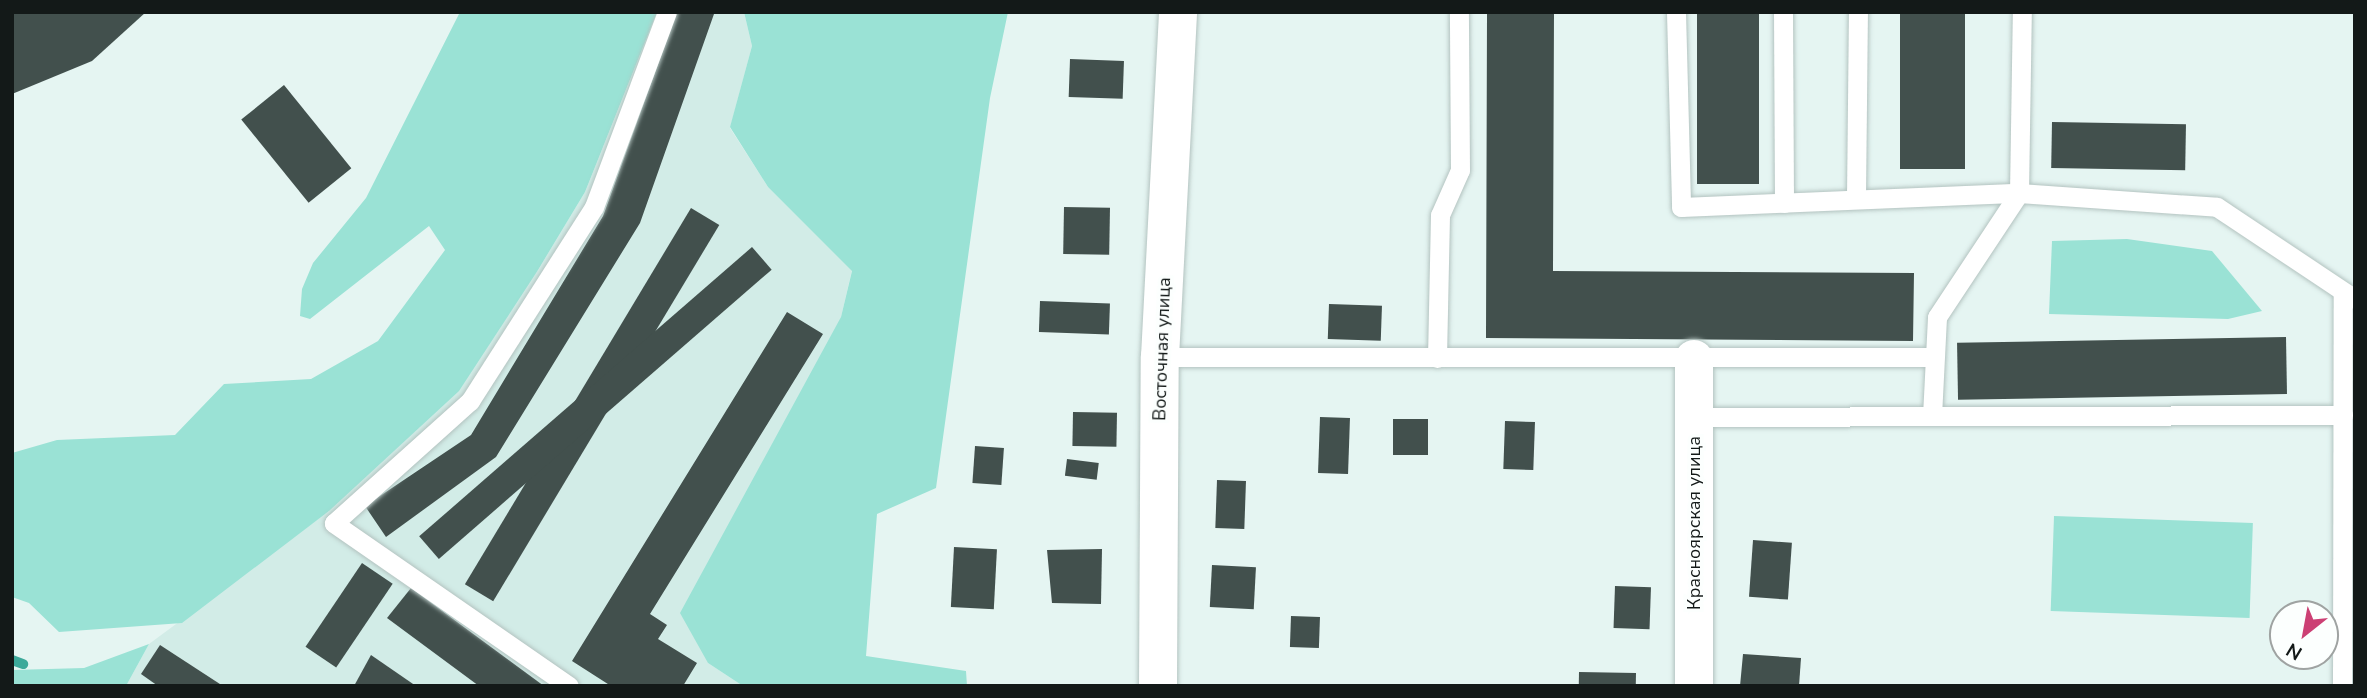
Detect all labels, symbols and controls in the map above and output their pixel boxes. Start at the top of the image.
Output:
street label: Восточная улица [1149,277,1175,421]
street label: Красноярская улица [1683,436,1705,610]
north arrow [2269,600,2339,670]
text: N [2281,636,2307,666]

